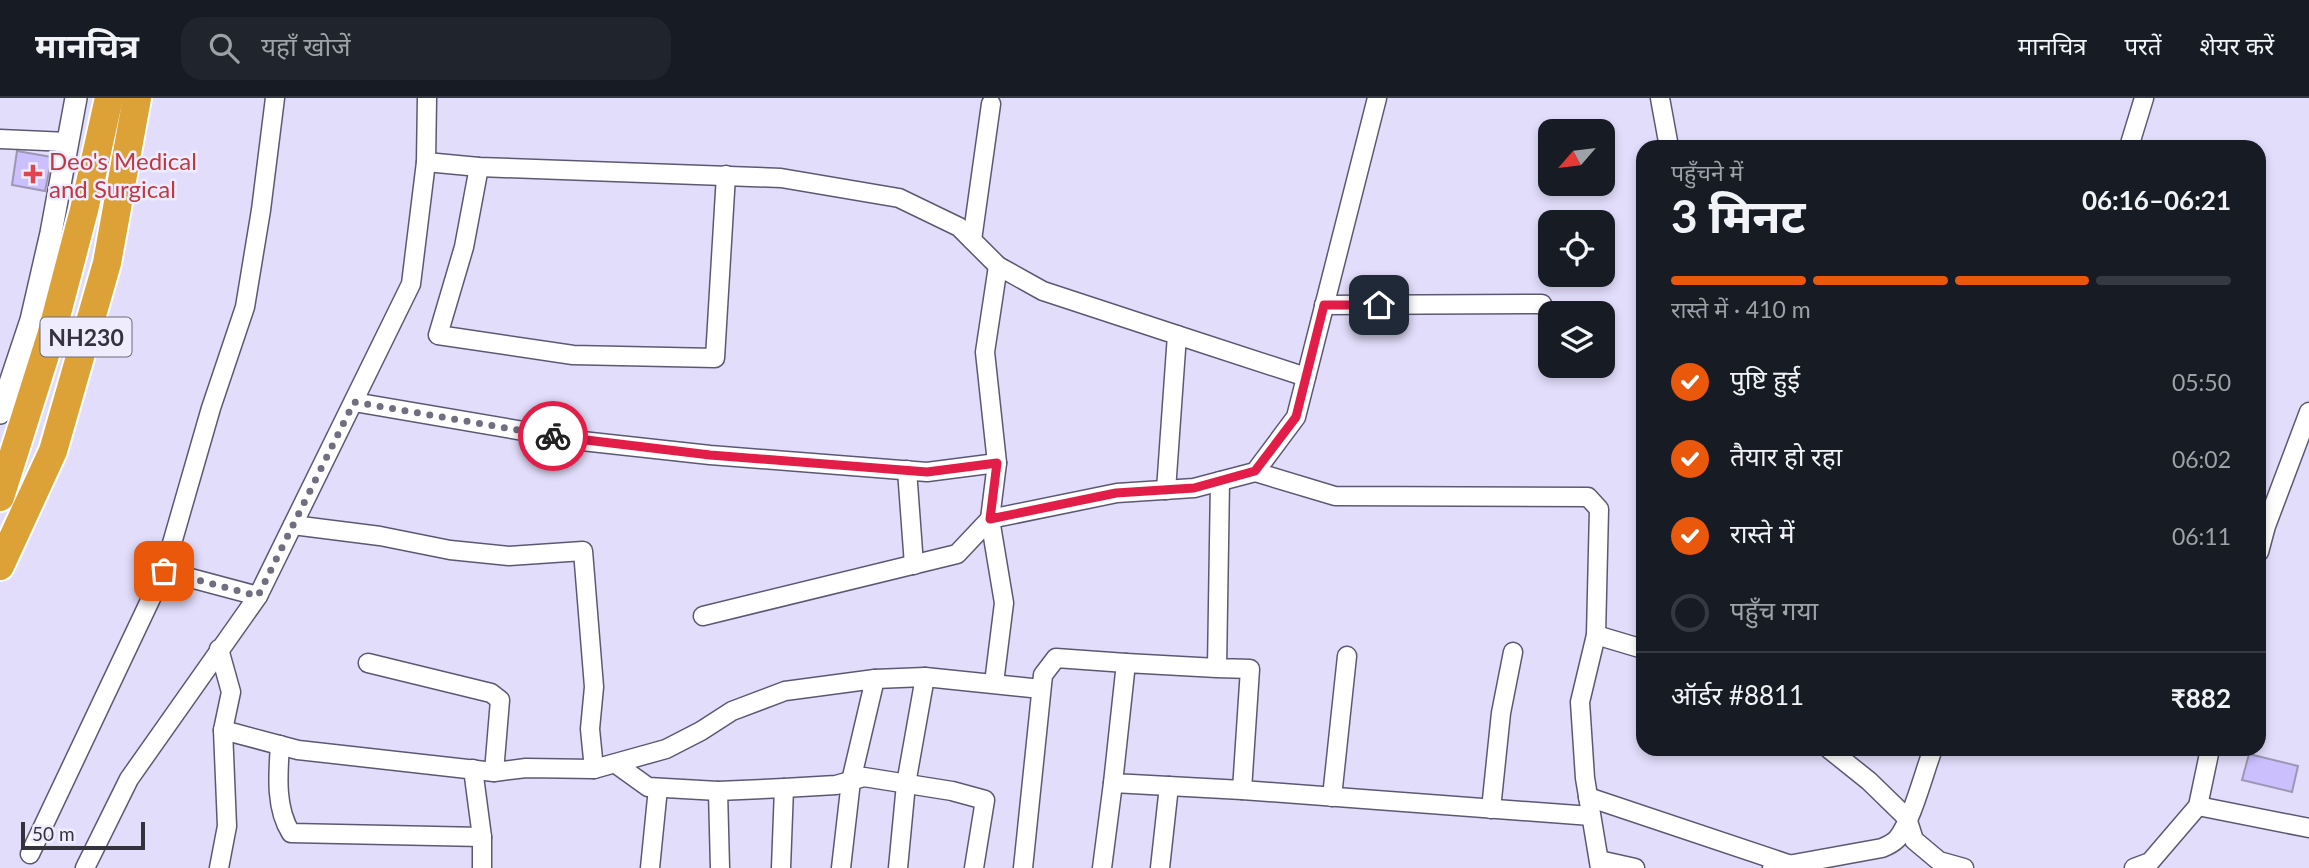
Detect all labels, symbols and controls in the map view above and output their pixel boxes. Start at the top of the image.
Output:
search box [181,17,671,80]
text: मानचित्र [35,25,139,65]
icon: search [205,29,243,67]
text: यहाँ खोजें [261,30,351,62]
text: मानचित्र [2018,31,2086,60]
text: परतें [2124,31,2162,60]
text: शेयर करें [2200,31,2274,60]
north arrow [1538,119,1615,196]
map controls [1538,119,1615,378]
place label: Deo's Medical and Surgical [49,146,197,203]
text: पहुँचने में [1671,158,1743,186]
marker: Deo's Medical and Surgical [23,164,43,184]
text: 06:16–06:21 [2082,184,2231,216]
text: 3 मिनट [1671,188,1805,243]
button: locate [1538,210,1615,287]
pin [1349,275,1409,335]
icon: home [1360,286,1398,324]
text: रास्ते में · 410 m [1671,295,1811,323]
button: layers [1538,301,1615,378]
road number: NH230 [41,318,132,356]
icon: check [1671,363,1709,401]
text: पुष्टि हुई [1730,363,1800,395]
text: 05:50 [2172,368,2231,396]
courier [518,401,588,471]
icon: bike [534,417,572,455]
icon: check [1671,440,1709,478]
text: तैयार हो रहा [1730,440,1842,472]
text: 06:02 [2172,445,2231,473]
icon: check [1671,517,1709,555]
text: रास्ते में [1730,517,1795,549]
text: 06:11 [2172,522,2231,550]
pin [134,541,194,601]
icon: bag [145,552,183,590]
text: पहुँच गया [1730,594,1818,626]
text: ऑर्डर #8811 [1671,679,1804,711]
text: ₹882 [2171,682,2231,714]
scale bar [21,819,145,851]
text: 50 m [32,822,75,845]

